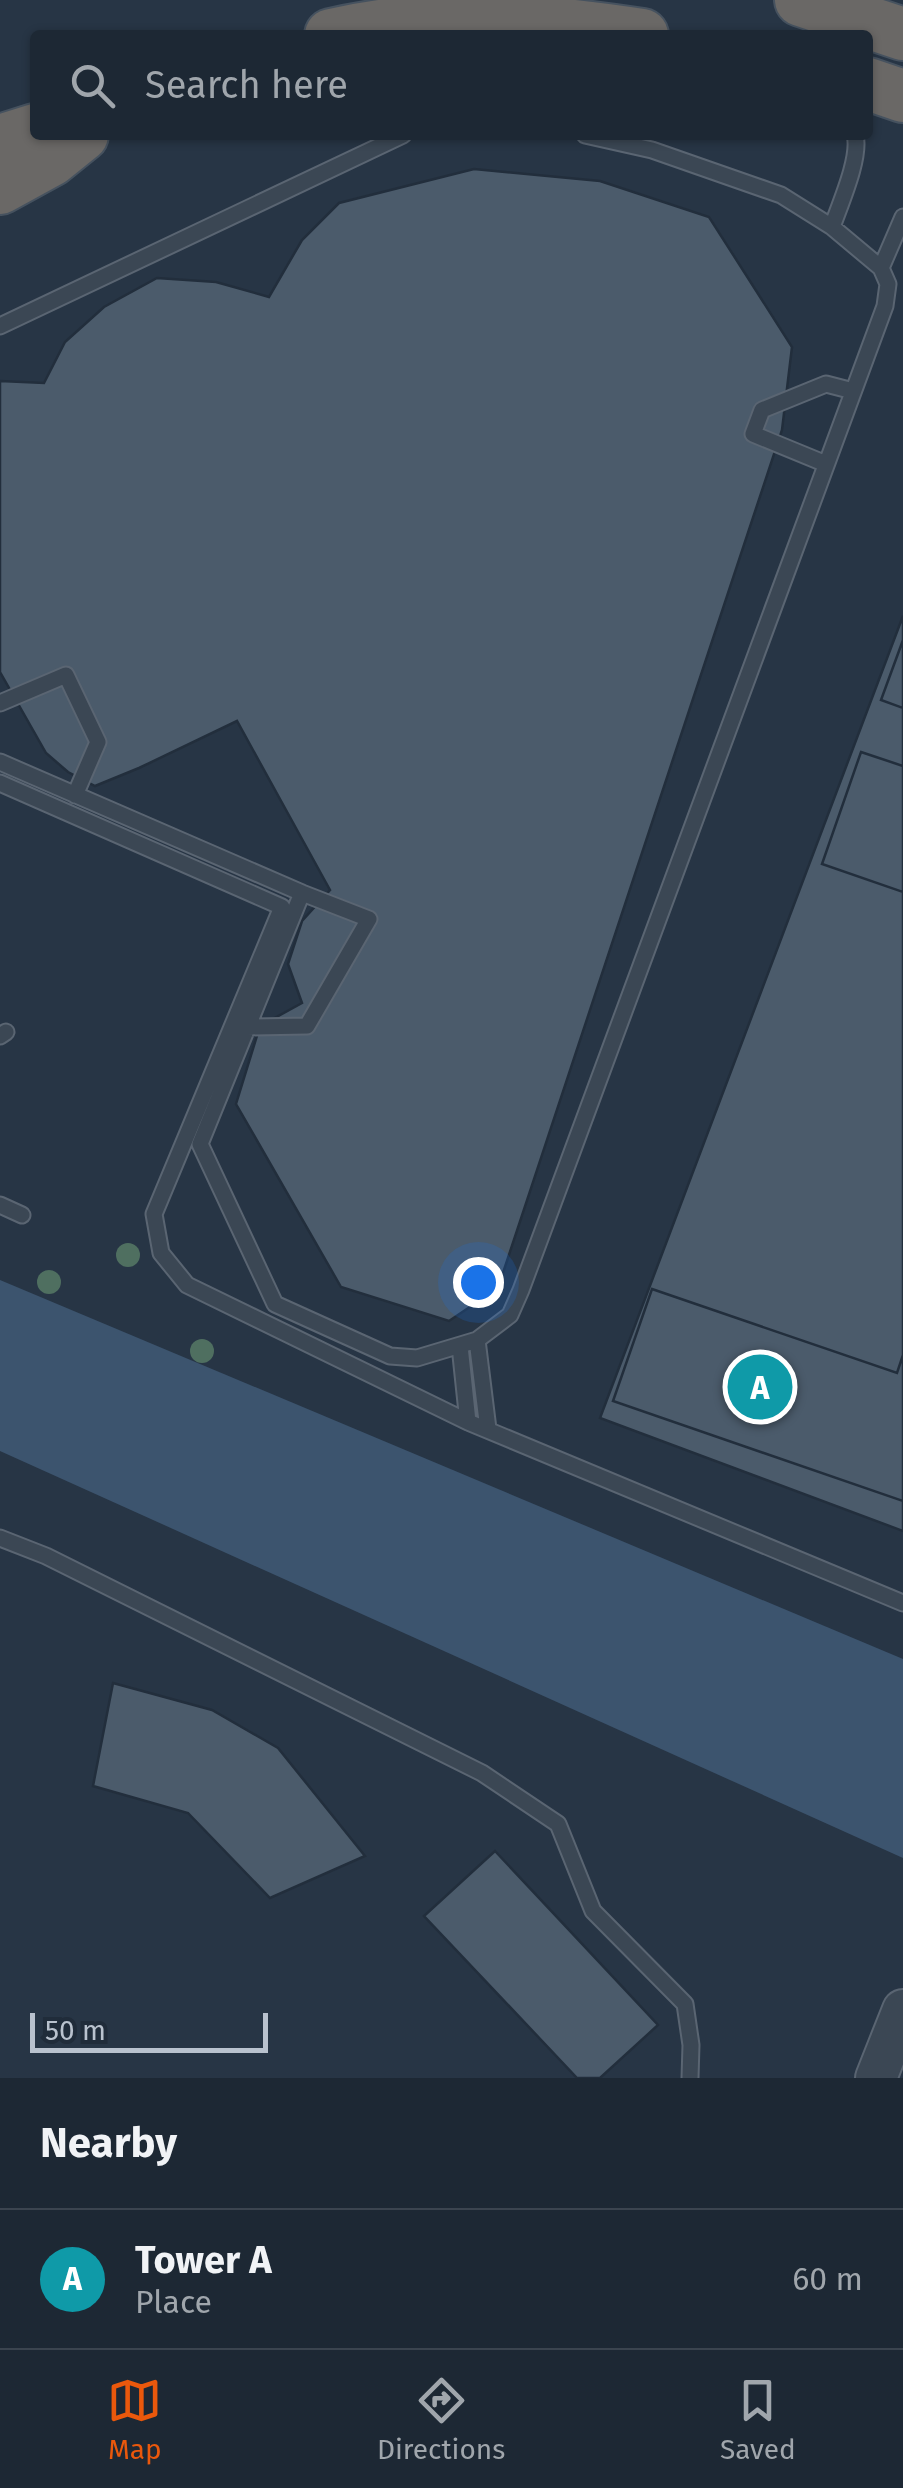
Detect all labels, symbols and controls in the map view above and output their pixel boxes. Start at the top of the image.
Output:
search box [30,30,873,140]
icon: search [65,58,120,113]
text: Search here [145,62,348,108]
your location [453,1257,504,1308]
pin: A [728,1350,792,1424]
scale bar [30,2008,268,2052]
text: 50 m [45,2014,106,2047]
text: Nearby [40,2118,177,2168]
text: Tower A [135,2237,272,2283]
text: A [63,2260,82,2298]
text: 60 m [792,2260,863,2298]
text: Place [135,2283,212,2321]
tab: Map [107,2373,162,2466]
tab: Directions [377,2373,505,2466]
tab: Saved [720,2373,796,2466]

